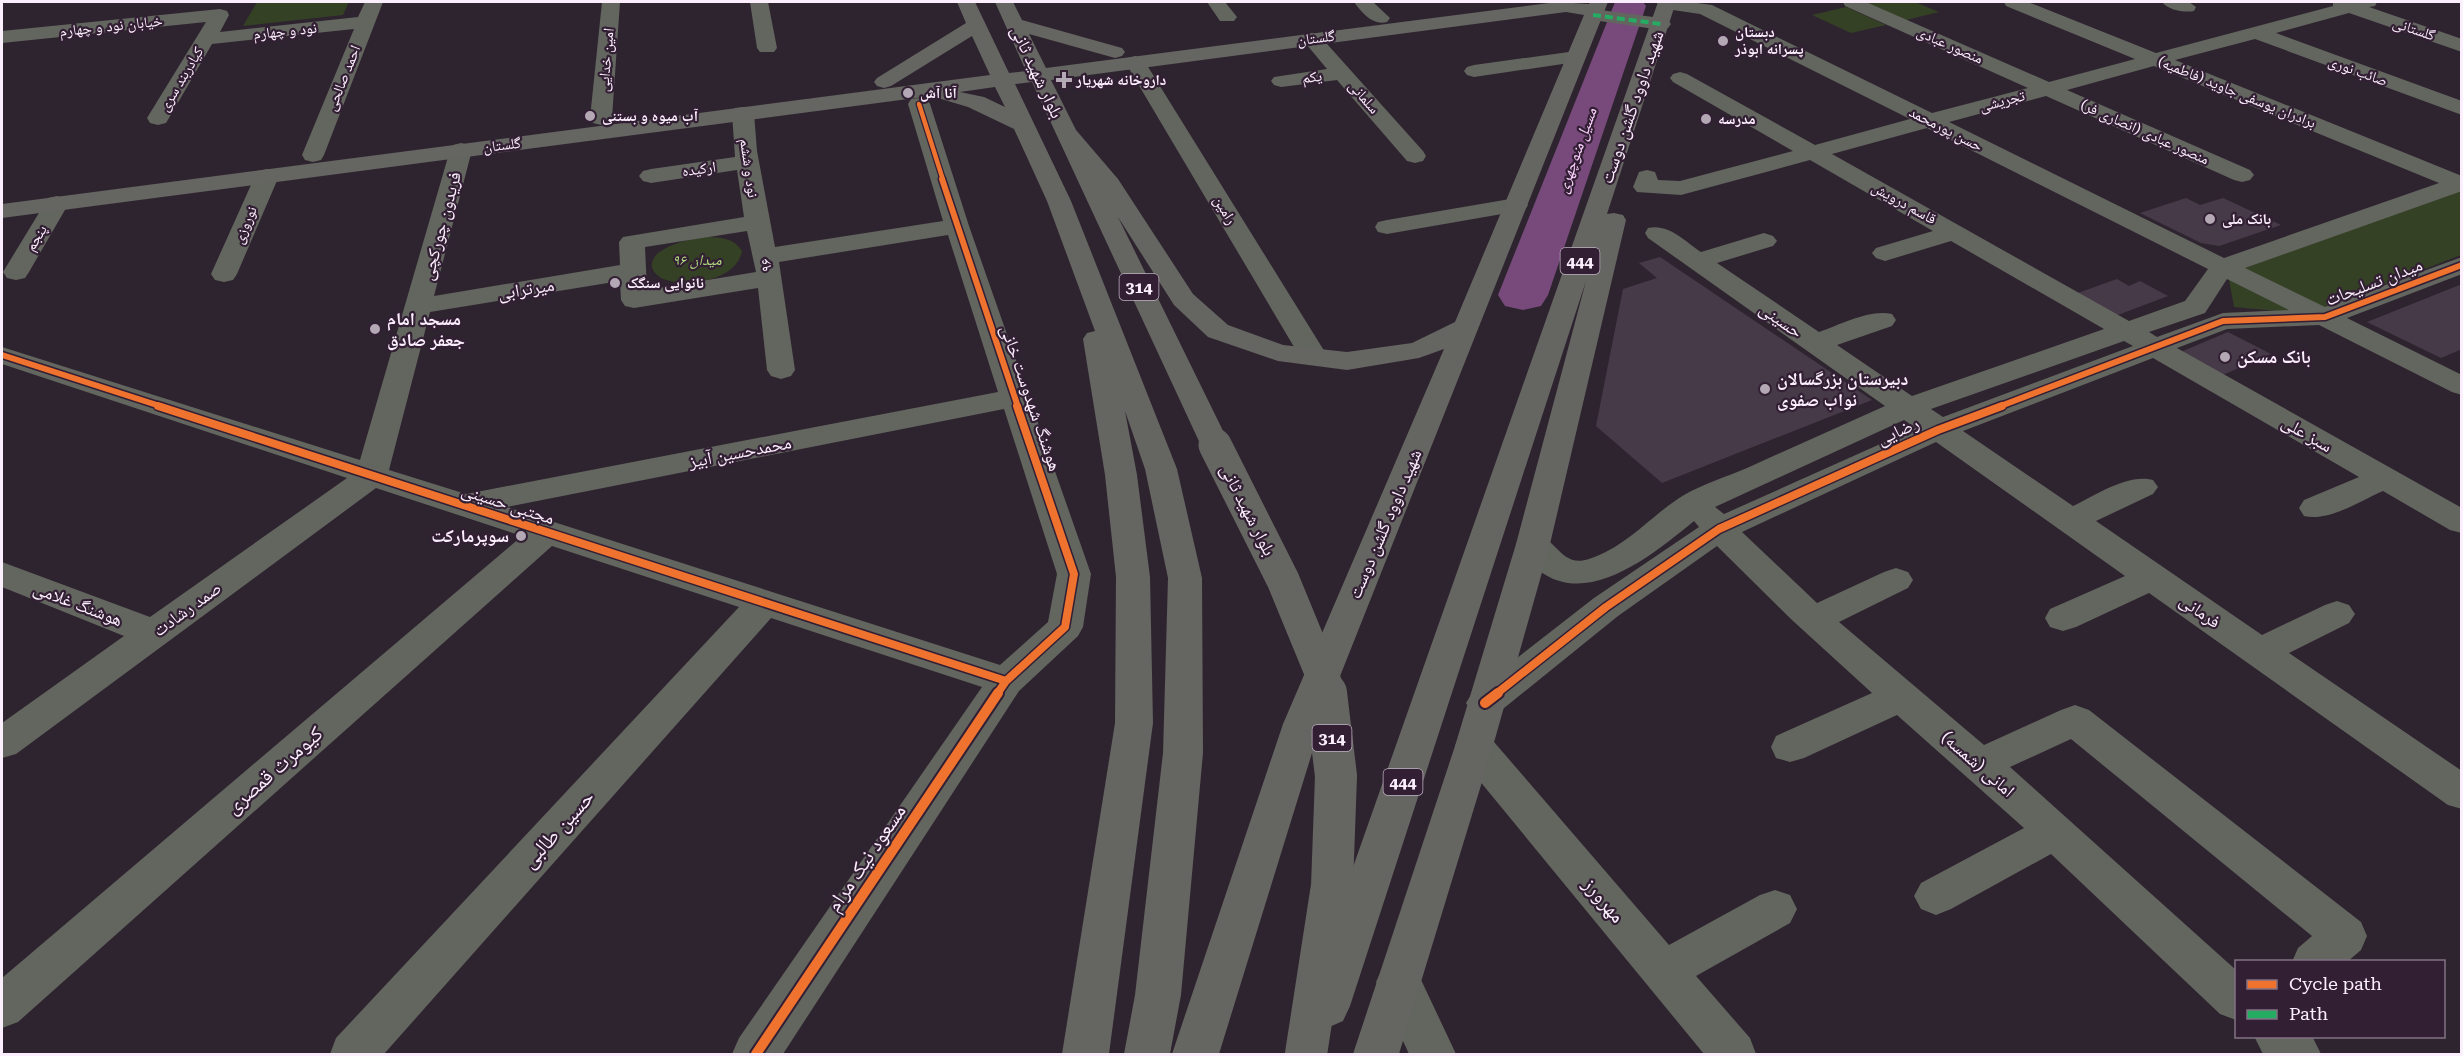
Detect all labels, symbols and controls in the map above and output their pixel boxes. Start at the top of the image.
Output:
street label: خیابان نود و چهارم [59,12,164,41]
street label: گلستانی [2390,13,2438,46]
street label: نود و چهارم [252,19,318,44]
street label: بلوار شهید ثانی [1006,22,1068,122]
street label: منصور عبادی [1914,22,1986,69]
place label: دبستان پسرانه ابوذر [1734,23,1804,58]
street label: امین خدایی [594,27,619,93]
street label: گلستان [1296,27,1336,50]
street label: شهید داوود گلشن دوست [1596,28,1668,186]
marker: دبستان پسرانه ابوذر [1716,34,1730,48]
street label: کیادربند سری [155,43,208,115]
street label: احمد صالحی [322,43,365,114]
street label: برادران یوسفی جاوید (فاطمیه) [2155,52,2318,133]
street label: صائب نوری [2325,52,2390,91]
street label: یکم [1301,67,1324,88]
place label: داروخانه شهریار [1075,71,1166,89]
marker: داروخانه شهریار [1057,73,1071,87]
street label: سلمانی [1344,77,1383,118]
place label: آنا آش [920,84,957,102]
marker: آنا آش [901,86,915,100]
street label: تجریشی [1977,86,2028,117]
street label: منصور عبادی (انصاری فر) [2078,96,2212,169]
street label: حسن پورمحمد [1906,103,1986,156]
water label: مسیل منوچهری [1552,104,1602,196]
place label: آب میوه و بستنی [602,107,699,125]
marker: آب میوه و بستنی [583,109,597,123]
place label: مدرسه [1718,110,1756,128]
marker: مدرسه [1699,112,1713,126]
street label: گلستان [482,134,522,157]
street label: نود و ششم [735,137,762,199]
street label: ارکیده [681,158,717,180]
street label: فریدون چورکچی [416,169,466,283]
street label: قاسم درویش [1868,178,1939,229]
street label: رامین [1209,192,1241,228]
street label: نوروزی [229,204,262,247]
place label: بانک ملی [2222,210,2271,228]
marker: بانک ملی [2203,212,2217,226]
street label: پنجم [21,222,52,255]
road number: 444 [1560,248,1600,274]
park label: میدان ۹۶ [673,251,722,269]
street label: میدان تسلیحات [2322,253,2426,311]
street label: ۹۶ [756,257,776,273]
street label: میرترابی [496,274,556,304]
place label: نانوایی سنگک [627,274,704,292]
road number: 314 [1120,274,1158,300]
marker: نانوایی سنگک [608,276,622,290]
street label: حسینی [1755,297,1807,343]
place label: مسجد امام جعفر صادق [387,308,465,351]
marker: مسجد امام جعفر صادق [368,322,382,336]
street label: هوشنگ شهدوست خانی [996,322,1066,474]
place label: بانک مسکن [2237,346,2311,368]
marker: بانک مسکن [2218,350,2232,364]
place label: دبیرستان بزرگسالان نواب صفوی [1777,368,1908,411]
marker: دبیرستان بزرگسالان نواب صفوی [1758,382,1772,396]
street label: سبز علی [2278,411,2336,457]
street label: رضایی [1873,412,1923,450]
street label: محمدحسین آبیز [686,431,793,473]
street label: شهید داوود گلشن دوست [1344,446,1426,602]
street label: بلوار شهید ثانی [1216,461,1280,560]
street label: مجتبی حسینی [459,479,557,529]
place label: سوپرمارکت [431,525,509,547]
marker: سوپرمارکت [514,529,528,543]
street label: هوشنگ غلامی [30,577,126,631]
street label: صمد رشادت [148,577,225,640]
street label: فرمانی [2175,589,2225,633]
street label: کیومرث قمصری [220,721,328,819]
road number: 314 [1312,725,1352,751]
street label: امانی (شمسه) [1937,726,2019,802]
road number: 444 [1384,769,1422,795]
street label: حسین طالبی [517,785,600,874]
street label: مسعود نیک مرام [821,800,912,917]
street label: مهرورز [1577,872,1630,928]
legend [2235,960,2445,1038]
text: Cycle path [2289,973,2382,994]
text: Path [2289,1003,2328,1024]

